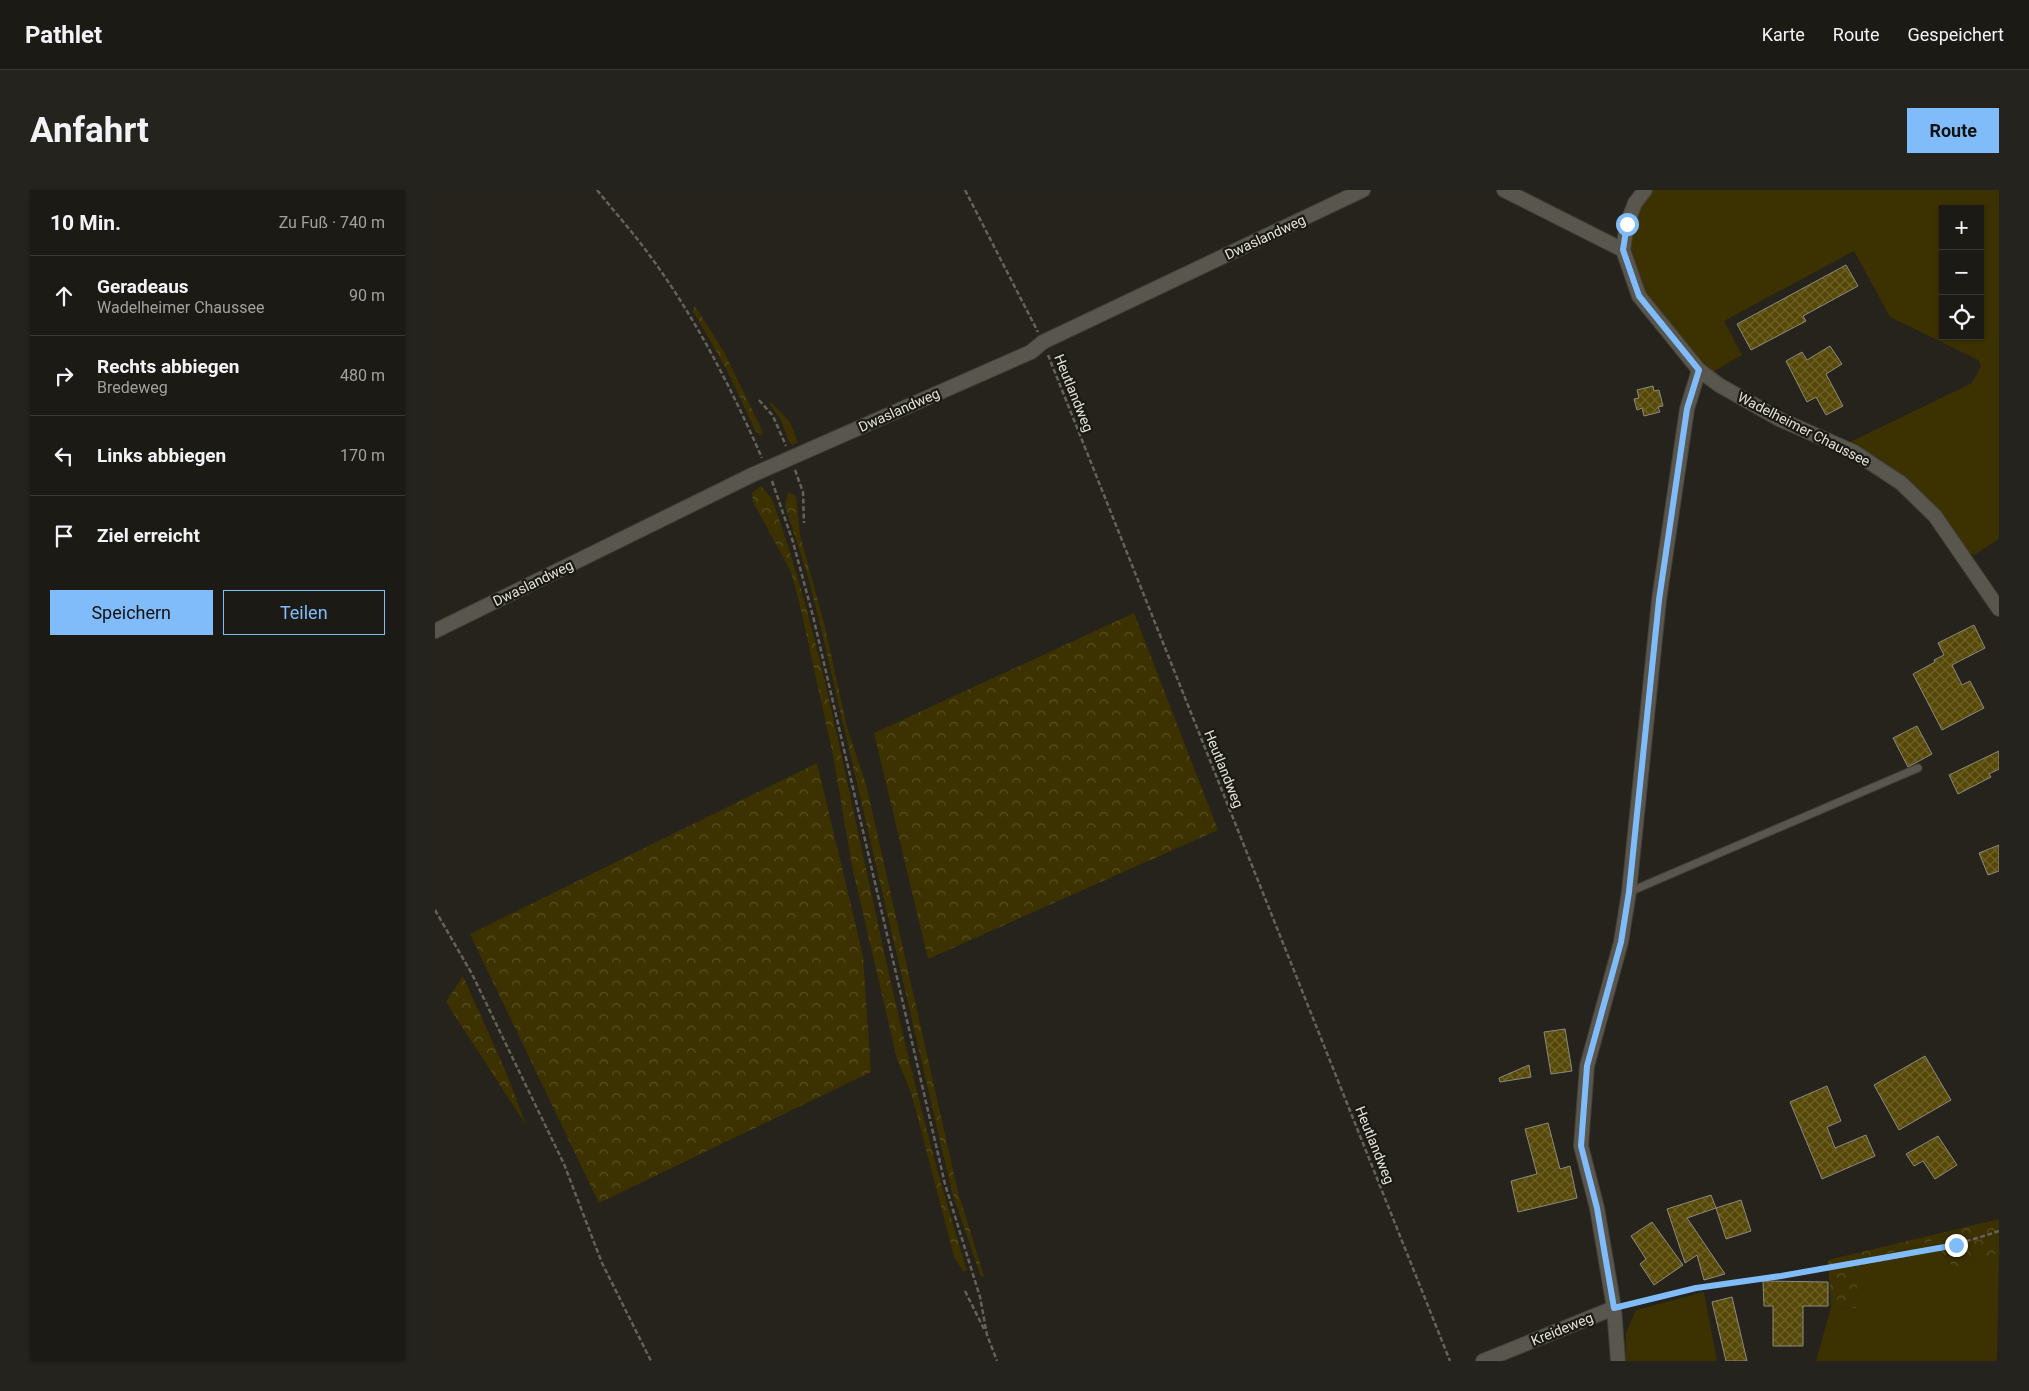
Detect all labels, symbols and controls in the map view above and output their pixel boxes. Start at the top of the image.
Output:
text: Pathlet [25,21,102,49]
text: Karte [1762,24,1805,45]
text: Route [1833,24,1880,45]
text: Gespeichert [1908,24,2004,45]
button: Route [1907,108,1999,153]
text: Anfahrt [30,110,149,151]
map controls [1939,205,1984,340]
button: + [1939,205,1984,250]
text: 10 Min. [50,211,121,235]
street label: Dwaslandweg [1222,211,1308,263]
text: Zu Fuß · 740 m [279,213,385,232]
route start [1616,213,1639,236]
button: − [1939,250,1984,295]
text: Geradeaus [97,275,189,298]
icon: ahead [50,282,78,310]
text: 90 m [349,286,385,305]
button: locate [1939,295,1984,340]
text: Wadelheimer Chaussee [97,298,264,317]
street label: Heutlandweg [1051,352,1097,434]
text: Rechts abbiegen [97,355,239,378]
icon: right [50,362,78,390]
text: 480 m [340,366,385,385]
text: Bredeweg [97,378,168,397]
street label: Dwaslandweg [856,385,942,435]
street label: Wadelheimer Chaussee [1735,389,1873,469]
icon: left [50,442,78,470]
text: Links abbiegen [97,444,226,467]
text: 170 m [340,446,385,465]
icon: arrive [50,522,78,550]
text: Ziel erreicht [97,524,200,547]
street label: Dwaslandweg [490,557,576,609]
button: Speichern [50,590,213,635]
button: Teilen [223,590,385,635]
street label: Heutlandweg [1201,728,1247,810]
street label: Heutlandweg [1352,1104,1398,1186]
route end [1945,1234,1968,1257]
street label: Kreideweg [1529,1309,1595,1349]

